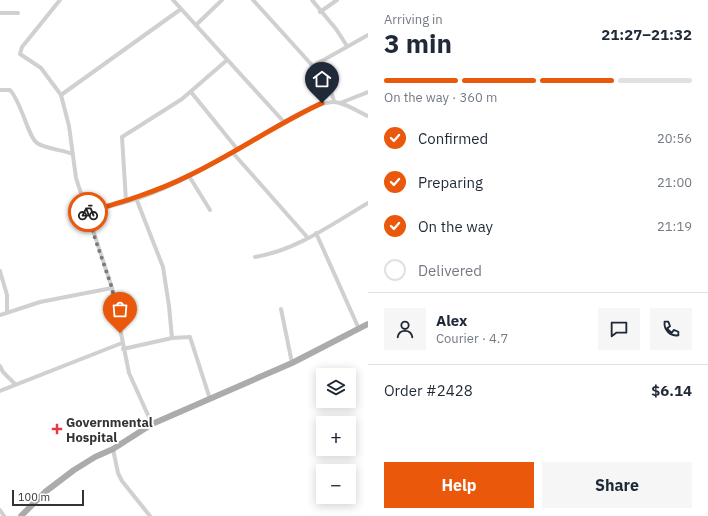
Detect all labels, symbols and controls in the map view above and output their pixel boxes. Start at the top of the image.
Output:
text: Arriving in [384,11,443,28]
text: 21:27–21:32 [601,25,692,44]
text: 3 min [384,26,452,60]
pin [305,62,339,103]
icon: home [311,68,333,90]
text: On the way · 360 m [384,89,497,106]
icon: check [384,127,406,149]
text: Confirmed [418,129,488,148]
text: 20:56 [657,130,692,147]
icon: check [384,171,406,193]
text: Preparing [418,173,483,192]
text: 21:00 [657,174,692,191]
courier [68,192,108,232]
icon: bike [77,201,99,223]
icon: check [384,215,406,237]
text: On the way [418,217,493,236]
text: 21:19 [657,218,692,235]
text: Delivered [418,261,482,280]
pin [103,292,137,333]
icon: bag [109,298,131,320]
button: person [384,308,426,350]
button: chat [598,308,640,350]
button: phone [650,308,692,350]
text: Alex [436,311,467,330]
text: Courier · 4.7 [436,330,508,347]
map controls [316,368,356,504]
button: layers [316,368,356,408]
text: Order #2428 [384,381,473,400]
text: $6.14 [651,381,692,400]
place label: Governmental Hospital [66,414,153,446]
button: + [316,416,356,456]
marker: Governmental Hospital [51,423,63,435]
button: Help [384,462,534,508]
button: Share [542,462,692,508]
button: − [316,464,356,504]
scale bar [12,488,84,507]
text: 100 m [18,490,50,504]

